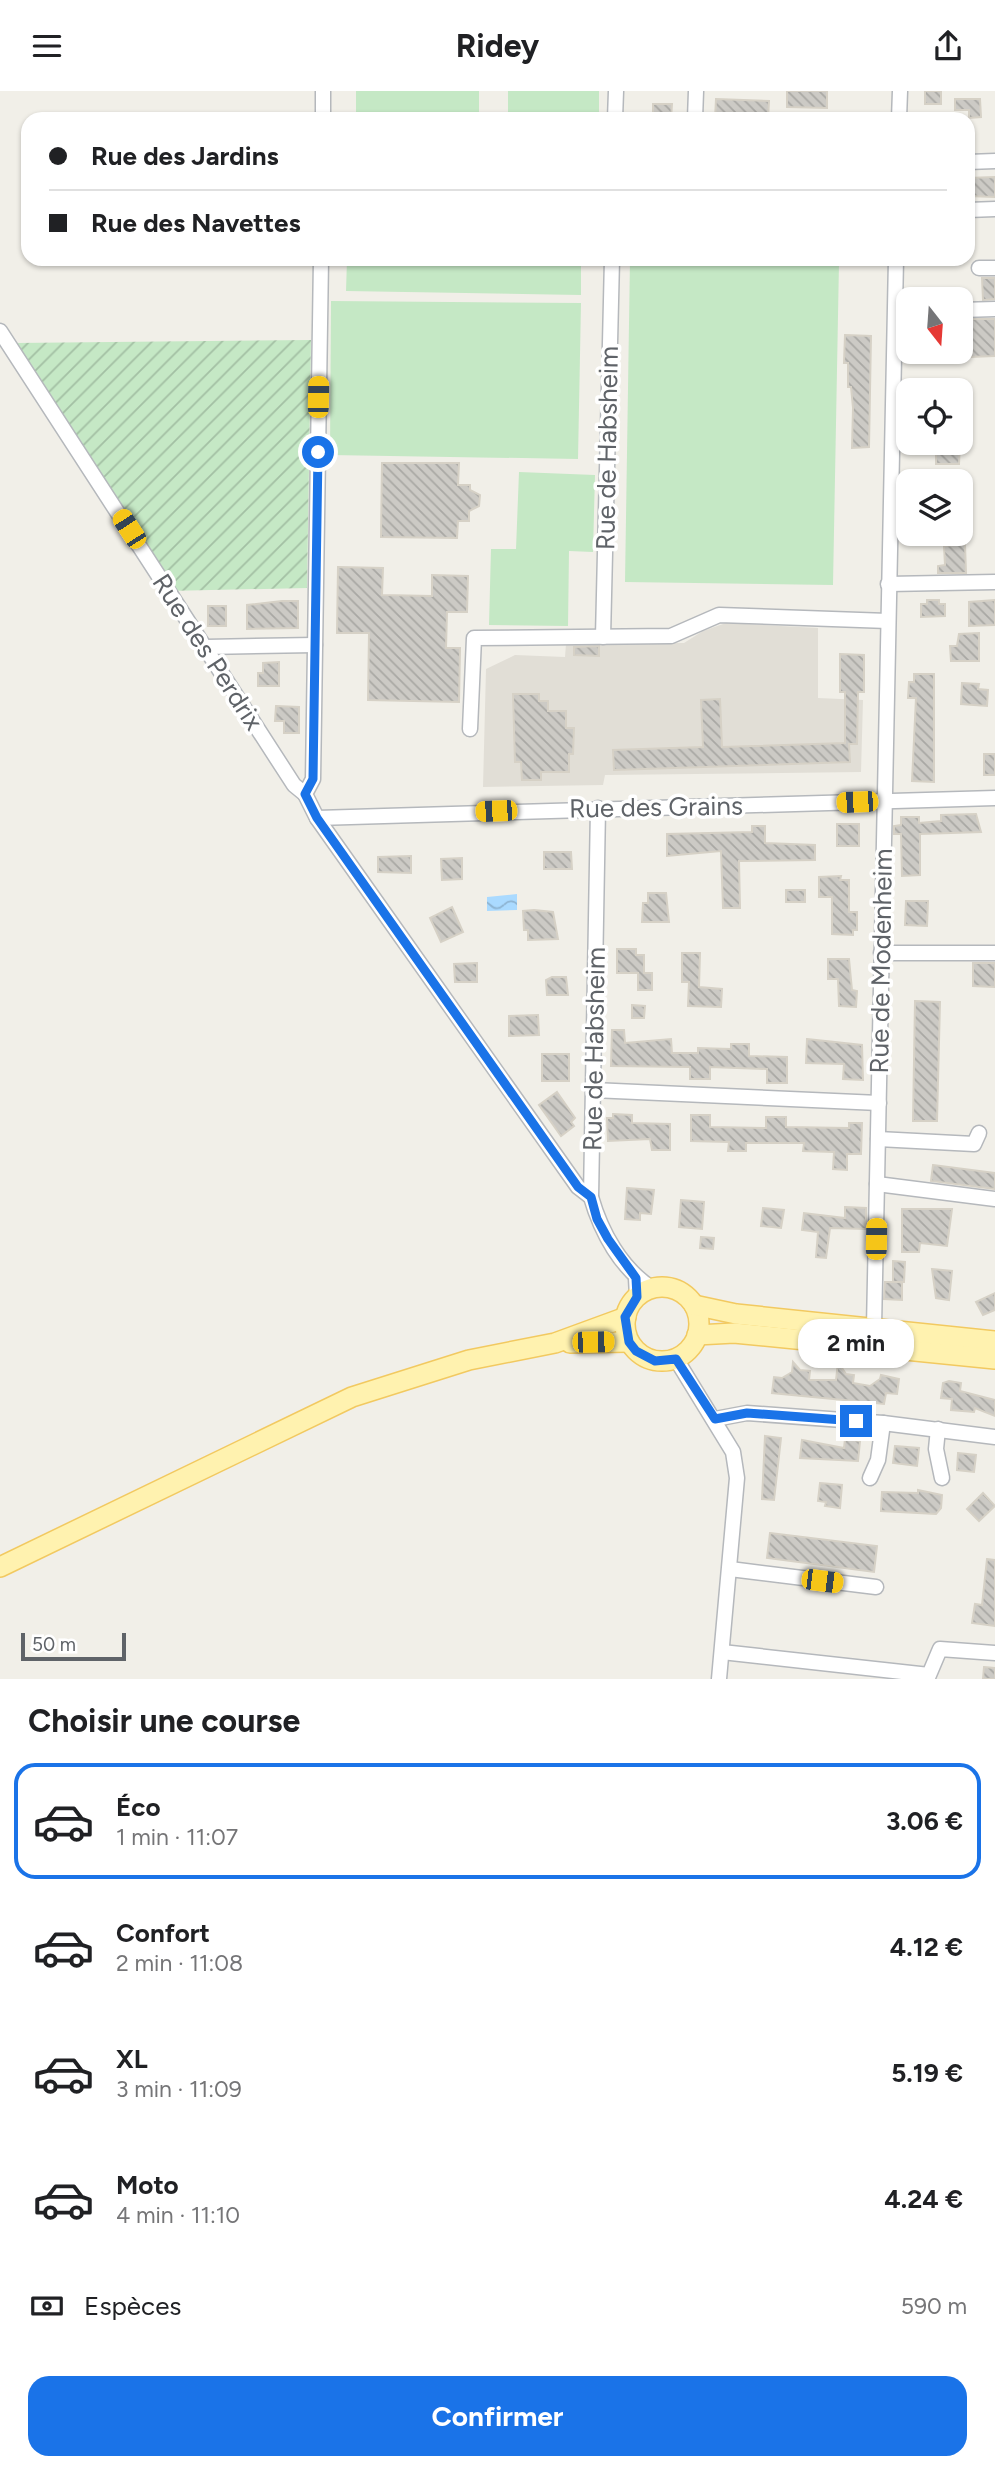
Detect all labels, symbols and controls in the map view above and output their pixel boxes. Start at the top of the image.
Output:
icon: menu [28,27,66,65]
text: Ridey [456,27,539,65]
icon: share [929,27,967,65]
text: Rue des Jardins [91,140,279,172]
text: Rue des Navettes [91,207,301,239]
north arrow [896,287,973,364]
map controls [896,287,973,546]
street label: Rue de Habsheim [589,346,625,550]
car [308,376,329,418]
button: locate [896,378,973,455]
route start [302,436,334,468]
button: layers [896,469,973,546]
car [109,506,150,552]
street label: Rue des Perdrix [146,568,271,737]
street label: Rue des Grains [569,789,743,825]
car [836,791,879,813]
car [475,800,518,822]
street label: Rue de Modenheim [863,848,899,1074]
street label: Rue de Habsheim [576,947,612,1151]
car [866,1218,887,1260]
callout: 2 min [798,1319,914,1369]
text: 2 min [827,1329,885,1357]
car [572,1331,615,1353]
route end [840,1405,872,1437]
car [800,1568,845,1594]
scale bar [21,1630,126,1662]
text: 50 m [32,1633,76,1656]
text: Choisir une course [28,1702,300,1740]
icon: car [32,1790,95,1853]
text: Éco [116,1791,161,1823]
text: 3.06 € [886,1805,963,1837]
text: 1 min · 11:07 [116,1823,238,1851]
icon: car [32,1916,95,1979]
text: Confort [116,1917,210,1949]
text: 4.12 € [890,1931,963,1963]
text: 2 min · 11:08 [116,1949,243,1977]
icon: car [32,2042,95,2105]
text: XL [116,2043,148,2075]
text: 5.19 € [891,2057,963,2089]
text: 3 min · 11:09 [116,2075,242,2103]
icon: car [32,2168,95,2231]
text: Moto [116,2169,179,2201]
text: 4.24 € [884,2183,963,2215]
text: 4 min · 11:10 [116,2201,240,2229]
icon: cash [28,2287,66,2325]
text: Espèces [84,2290,181,2322]
text: 590 m [901,2292,967,2320]
button: Confirmer [28,2376,967,2456]

